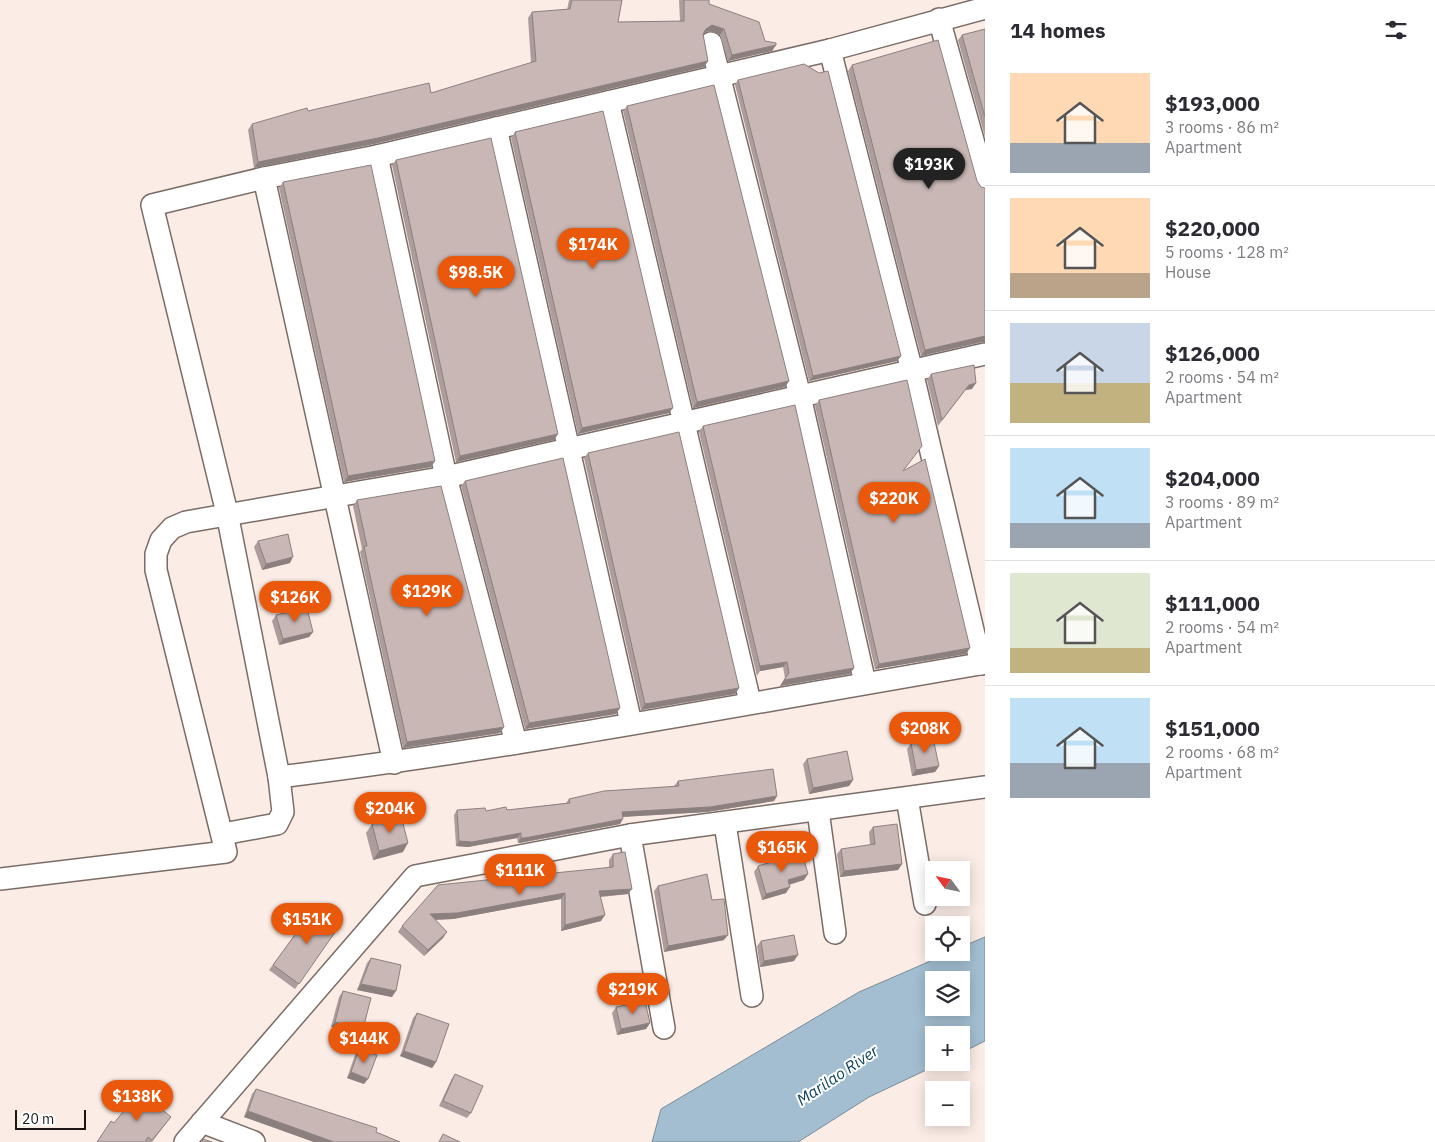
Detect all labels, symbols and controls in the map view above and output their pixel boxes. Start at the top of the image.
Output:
text: 14 homes [1010,16,1106,44]
icon: filters [1382,16,1410,44]
text: $193,000 [1165,89,1260,117]
icon: home [1050,93,1110,153]
text: 3 rooms · 86 m² [1165,117,1279,137]
text: Apartment [1165,137,1242,157]
pin: $193K [894,148,964,190]
text: $193K [904,154,954,174]
text: $220,000 [1165,214,1260,242]
icon: home [1050,218,1110,278]
pin: $174K [558,228,628,270]
text: $174K [568,234,618,254]
text: 5 rooms · 128 m² [1165,242,1289,262]
pin: $98.5K [435,256,517,298]
text: $98.5K [449,262,503,282]
text: House [1165,262,1211,282]
text: $126,000 [1165,339,1260,367]
icon: home [1050,343,1110,403]
text: 2 rooms · 54 m² [1165,367,1279,387]
text: Apartment [1165,387,1242,407]
text: $204,000 [1165,464,1260,492]
icon: home [1050,468,1110,528]
pin: $220K [859,482,929,524]
text: $220K [869,488,919,508]
text: 3 rooms · 89 m² [1165,492,1279,512]
text: Apartment [1165,512,1242,532]
pin: $129K [392,574,462,617]
pin: $126K [260,580,330,623]
text: $129K [402,581,452,601]
text: $126K [270,587,320,607]
text: $111,000 [1165,589,1260,617]
icon: home [1050,593,1110,653]
text: 2 rooms · 54 m² [1165,617,1279,637]
text: Apartment [1165,637,1242,657]
pin: $208K [890,712,960,754]
text: $151,000 [1165,714,1260,742]
text: $208K [900,718,950,738]
icon: home [1050,718,1110,778]
text: 2 rooms · 68 m² [1165,742,1279,762]
text: Apartment [1165,762,1242,782]
pin: $204K [355,792,425,834]
text: $204K [365,798,415,818]
pin: $165K [747,830,817,873]
text: $165K [757,837,807,857]
pin: $111K [485,854,555,896]
text: $111K [495,860,545,880]
north arrow [925,861,970,906]
map controls [925,861,970,1126]
pin: $151K [272,902,342,945]
text: $151K [282,909,332,929]
button: locate [925,916,970,961]
button: layers [925,971,970,1016]
pin: $219K [598,972,668,1015]
text: $219K [608,979,658,999]
pin: $144K [329,1022,399,1064]
button: + [925,1026,970,1071]
text: $144K [339,1028,389,1048]
water label: Marilao River [792,1040,882,1110]
pin: $138K [102,1080,172,1122]
button: − [925,1081,970,1126]
text: $138K [112,1086,162,1106]
scale bar [15,1107,86,1130]
text: 20 m [22,1110,54,1128]

